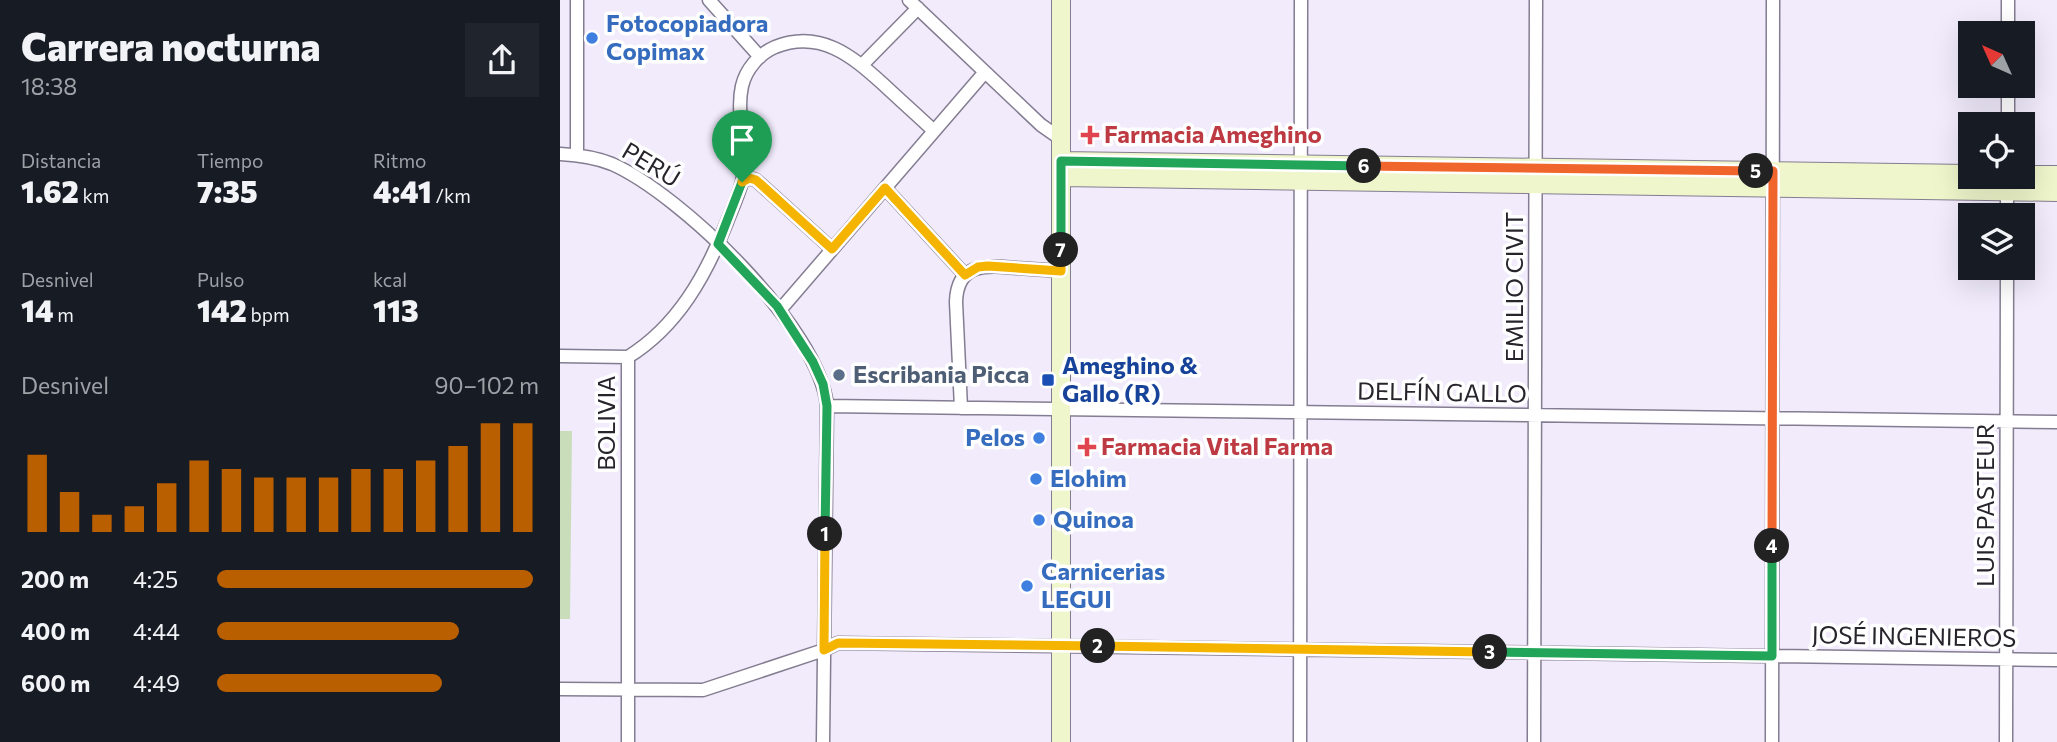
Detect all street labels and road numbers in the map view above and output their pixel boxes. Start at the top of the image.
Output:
street label: PERÚ [618,135,686,192]
street label: EMILIO CIVIT [1499,212,1528,362]
street label: BOLIVIA [591,375,620,471]
street label: DELFÍN GALLO [1357,376,1527,407]
street label: LUIS PASTEUR [1970,423,1999,587]
street label: JOSÉ INGENIEROS [1811,619,2017,652]

